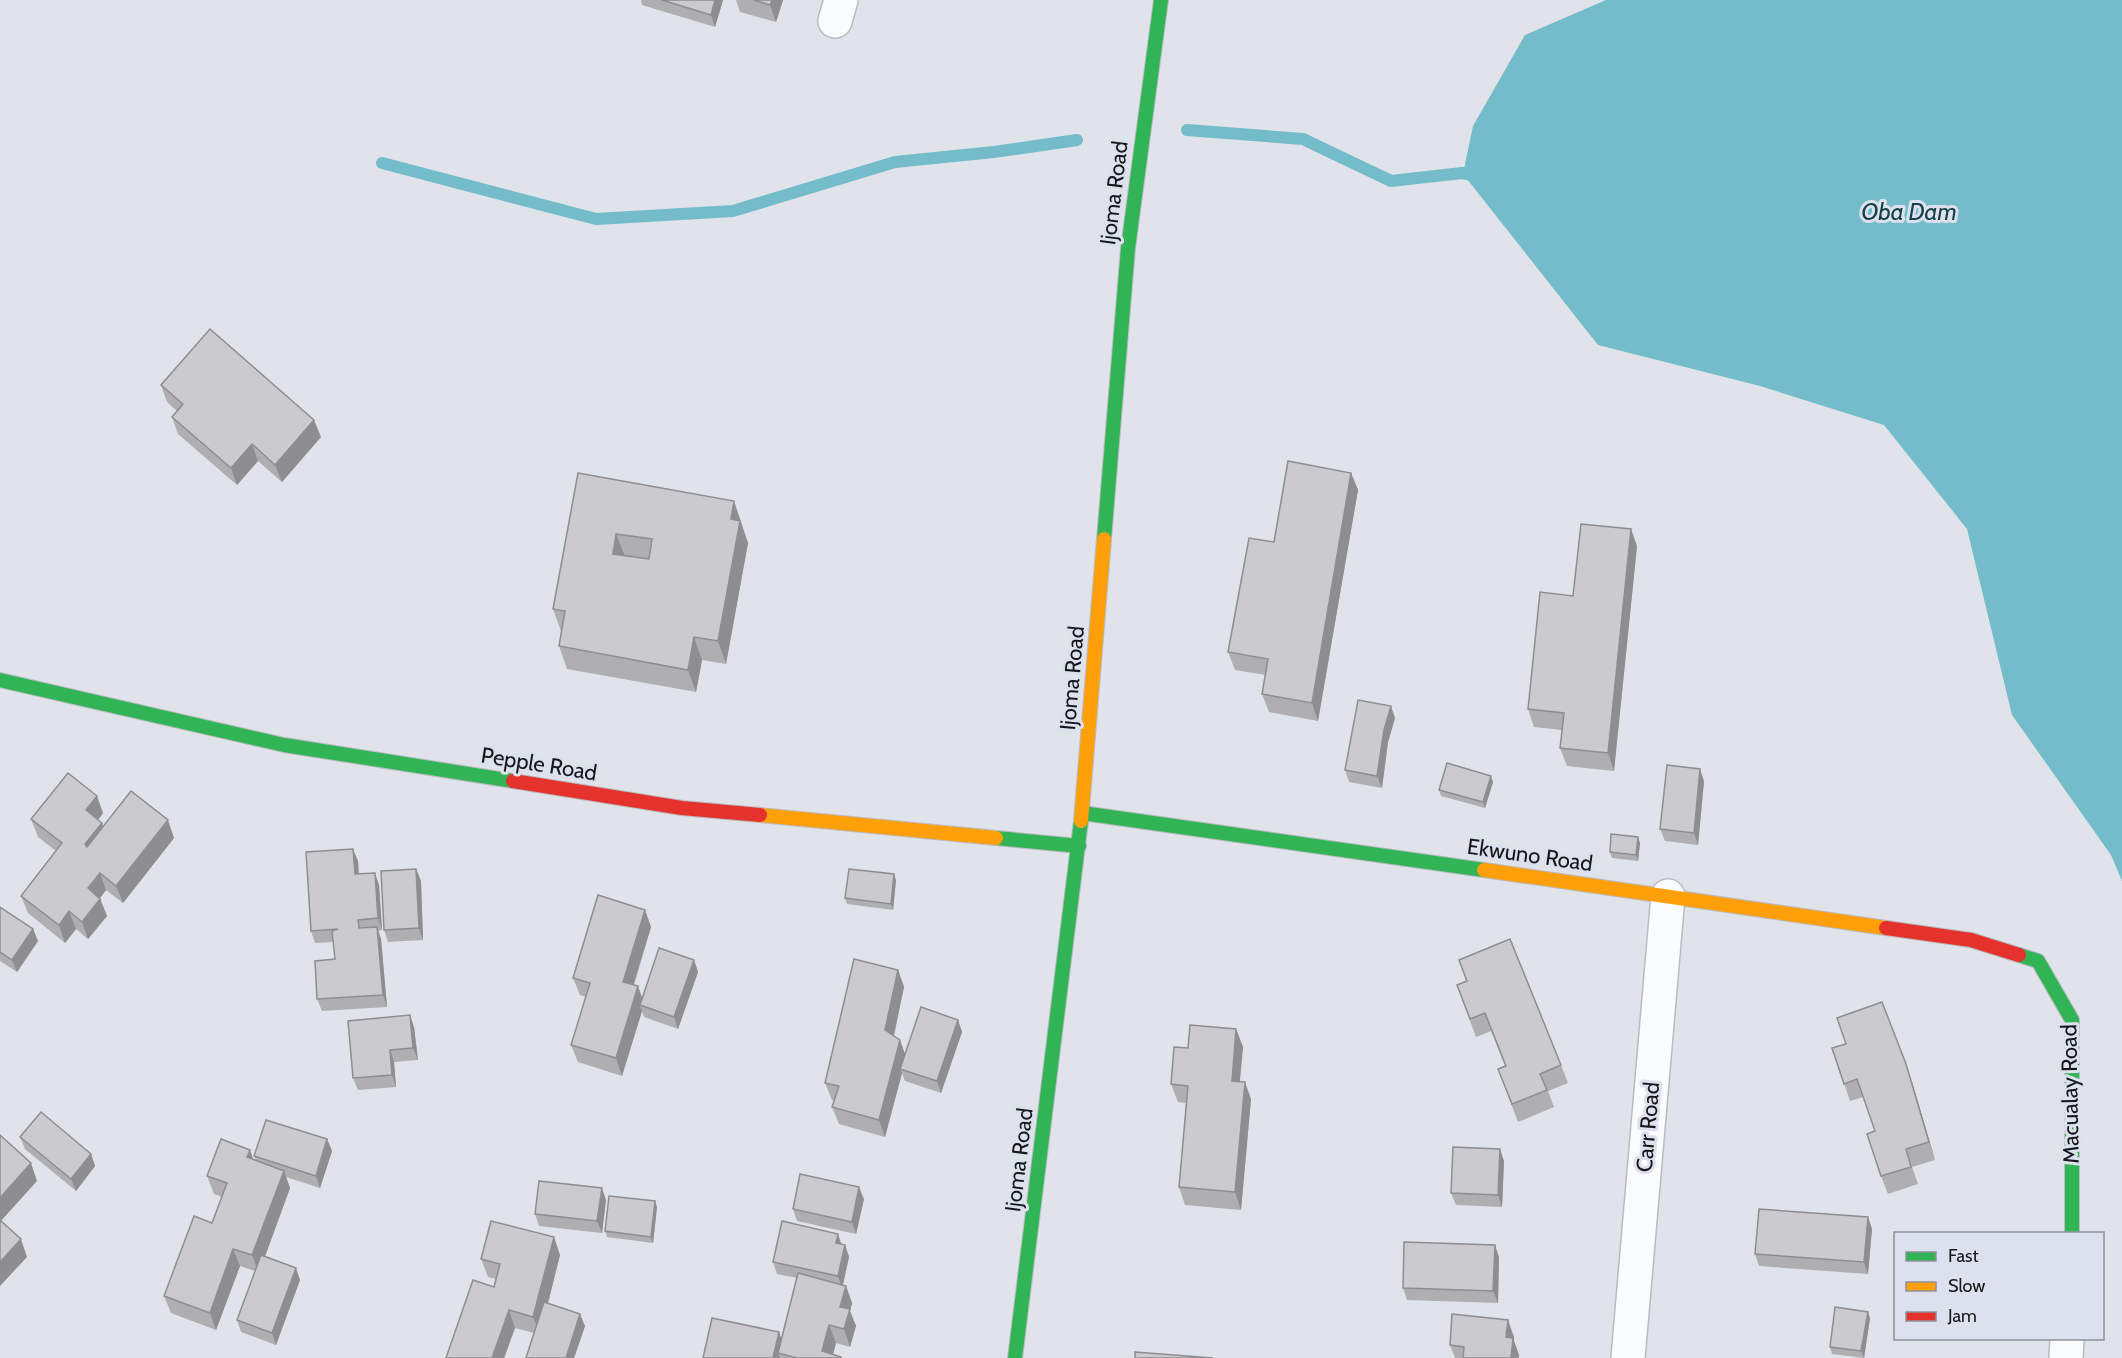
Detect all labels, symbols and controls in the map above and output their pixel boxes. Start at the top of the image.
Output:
street label: Ijoma Road [1094,139,1134,247]
water label: Oba Dam [1861,197,1957,226]
street label: Ijoma Road [1054,625,1090,731]
street label: Pepple Road [479,742,599,786]
street label: Ekwuno Road [1465,833,1595,877]
street label: Macualay Road [2055,1024,2085,1164]
street label: Carr Road [1631,1081,1665,1173]
street label: Ijoma Road [999,1106,1039,1214]
legend [1894,1232,2104,1340]
text: Fast [1948,1245,1979,1267]
text: Slow [1948,1275,1985,1297]
text: Jam [1947,1305,1977,1327]

